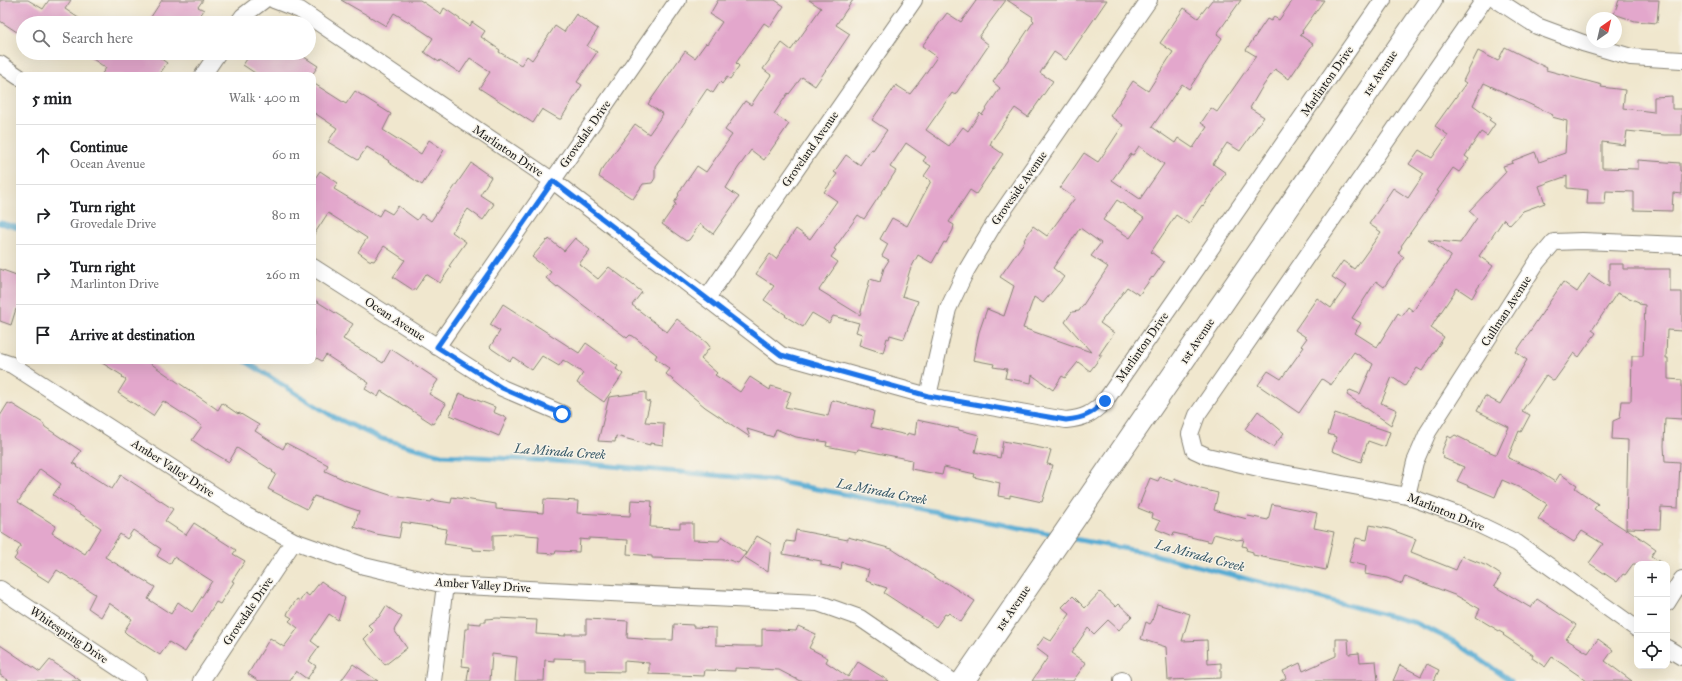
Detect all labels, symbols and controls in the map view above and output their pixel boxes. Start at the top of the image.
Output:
north arrow [1586,12,1622,48]
search box [16,16,316,60]
icon: search [30,27,52,49]
text: Search here [62,29,133,47]
street label: Marlinton Drive [1298,43,1356,119]
street label: 1st Avenue [1360,48,1400,98]
text: 5 min [32,88,72,109]
text: Walk · 400 m [229,90,300,106]
street label: Grovedale Drive [556,97,614,171]
street label: Groveland Avenue [779,108,841,190]
street label: Marlinton Drive [470,122,546,180]
text: Continue [70,138,128,156]
icon: ahead [32,144,54,166]
text: 60 m [272,147,300,163]
street label: Groveside Avenue [988,148,1050,228]
text: Ocean Avenue [70,156,145,172]
text: Turn right [70,198,135,216]
icon: right [32,204,54,226]
text: 80 m [272,207,300,223]
text: Grovedale Drive [70,216,156,232]
text: Turn right [70,258,135,276]
icon: right [32,264,54,286]
text: 260 m [266,267,300,283]
street label: Cullman Avenue [1478,273,1534,349]
text: Marlinton Drive [70,276,159,292]
street label: Ocean Avenue [362,294,428,344]
street label: Marlinton Drive [1113,309,1171,385]
street label: 1st Avenue [1177,316,1217,366]
icon: arrive [32,324,54,346]
text: Arrive at destination [70,326,195,344]
route end [1096,392,1114,410]
route start [553,405,571,423]
street label: Amber Valley Drive [128,435,217,500]
water label: La Mirada Creek [513,441,606,463]
water label: La Mirada Creek [834,475,929,509]
street label: Marlinton Drive [1405,490,1487,534]
water label: La Mirada Creek [1152,536,1246,576]
map controls [1634,561,1670,669]
button: + [1634,561,1670,597]
street label: Grovedale Drive [220,574,276,648]
street label: Amber Valley Drive [434,575,531,595]
street label: 1st Avenue [993,583,1033,633]
button: − [1634,597,1670,633]
street label: Whitespring Drive [27,604,111,667]
button: locate [1634,633,1670,669]

